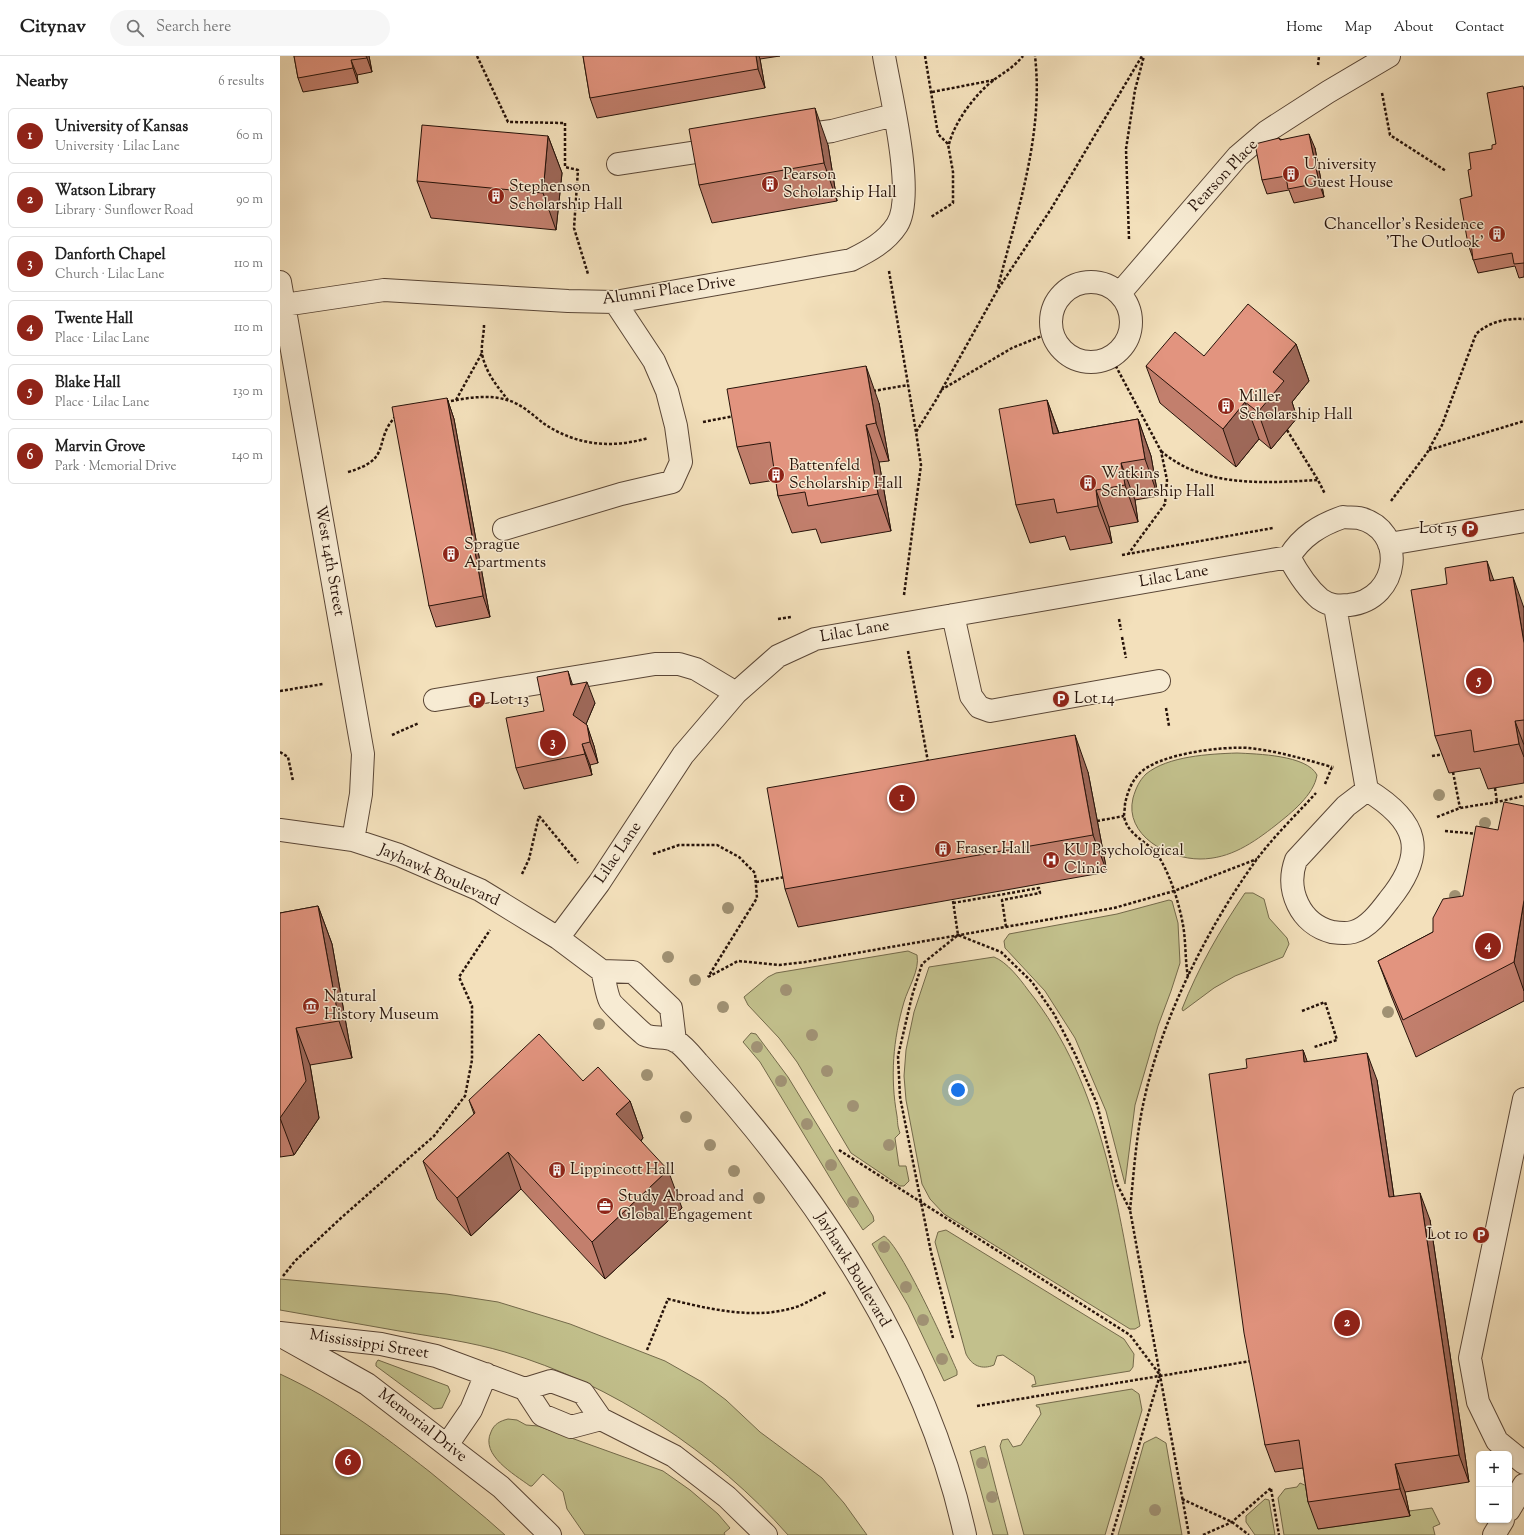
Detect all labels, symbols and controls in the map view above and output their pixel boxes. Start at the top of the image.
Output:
search box [110,10,390,46]
text: Citynav [20,14,86,41]
icon: search [124,17,146,39]
text: Search here [156,17,231,38]
text: Home [1286,18,1323,38]
text: Map [1345,18,1372,38]
text: About [1394,18,1433,38]
text: Contact [1455,18,1504,38]
text: Nearby [16,70,68,94]
text: 6 results [218,73,264,91]
text: University of Kansas [55,117,188,138]
text: 1 [28,127,32,145]
text: 60 m [236,127,263,145]
street label: Pearson Place [1184,134,1264,218]
text: University · Lilac Lane [55,138,180,156]
place label: University Guest House [1304,154,1393,195]
place label: Pearson Scholarship Hall [783,164,897,205]
building icon: University Guest House [1281,164,1301,184]
building icon: Pearson Scholarship Hall [760,174,780,194]
place label: Stephenson Scholarship Hall [509,176,623,217]
text: Watson Library [55,181,156,202]
building icon: Stephenson Scholarship Hall [486,186,506,206]
text: 2 [27,191,33,209]
text: 90 m [236,191,263,209]
text: Library · Sunflower Road [55,202,193,220]
place label: Chancellor’s Residence 'The Outlook' [1324,214,1484,255]
building icon: Chancellor’s Residence 'The Outlook' [1487,224,1507,244]
text: Danforth Chapel [55,245,166,266]
text: 3 [27,255,33,273]
text: 110 m [234,255,263,273]
text: Church · Lilac Lane [55,266,165,284]
street label: Alumni Place Drive [601,270,737,312]
text: Twente Hall [55,309,133,330]
text: 4 [27,319,33,337]
text: 110 m [234,319,263,337]
text: Place · Lilac Lane [55,330,150,348]
text: Blake Hall [55,373,121,394]
text: 5 [28,383,32,401]
text: 130 m [233,383,263,401]
place label: Miller Scholarship Hall [1239,386,1353,427]
text: Place · Lilac Lane [55,394,150,412]
building icon: Miller Scholarship Hall [1216,396,1236,416]
text: Marvin Grove [55,437,145,458]
text: 6 [27,447,33,465]
text: 140 m [232,447,263,465]
place label: Battenfeld Scholarship Hall [789,455,903,496]
text: Park · Memorial Drive [55,458,176,476]
place label: Watkins Scholarship Hall [1101,463,1215,504]
building icon: Battenfeld Scholarship Hall [766,465,786,485]
building icon: Watkins Scholarship Hall [1078,473,1098,493]
street label: West 14th Street [308,504,350,619]
place label: Lot 15 [1419,518,1458,541]
parking icon: Lot 15 [1460,519,1480,539]
place label: Sprague Apartments [464,534,546,575]
building icon: Sprague Apartments [441,544,461,564]
street label: Lilac Lane [1137,560,1211,594]
street label: Lilac Lane [818,615,892,649]
pin: 5 [1466,666,1492,696]
place label: Lot 14 [1074,688,1115,711]
place label: Lot 13 [490,689,529,712]
parking icon: Lot 14 [1051,689,1071,709]
parking icon: Lot 13 [467,690,487,710]
pin: 3 [540,728,566,758]
pin: 1 [889,783,915,813]
street label: Lilac Lane [590,817,648,889]
place label: Fraser Hall [956,838,1031,861]
street label: Jayhawk Boulevard [374,839,503,913]
building icon: Fraser Hall [933,839,953,859]
place label: KU Psychological Clinic [1064,840,1184,881]
hospital icon: KU Psychological Clinic [1041,850,1061,870]
pin: 4 [1475,931,1501,961]
place label: Natural History Museum [324,986,439,1027]
museum icon: Natural History Museum [301,996,321,1016]
your location [948,1080,968,1100]
place label: Lippincott Hall [570,1159,675,1182]
building icon: Lippincott Hall [547,1160,567,1180]
place label: Study Abroad and Global Engagement [618,1186,753,1227]
office icon: Study Abroad and Global Engagement [595,1196,615,1216]
street label: Jayhawk Boulevard [808,1207,895,1332]
place label: Lot 10 [1427,1224,1468,1247]
parking icon: Lot 10 [1471,1225,1491,1245]
pin: 2 [1334,1308,1360,1338]
street label: Mississippi Street [308,1324,431,1366]
street label: Memorial Drive [372,1384,472,1468]
pin: 6 [335,1447,361,1477]
map controls [1476,1451,1512,1523]
button: + [1476,1451,1512,1487]
button: − [1476,1487,1512,1523]

